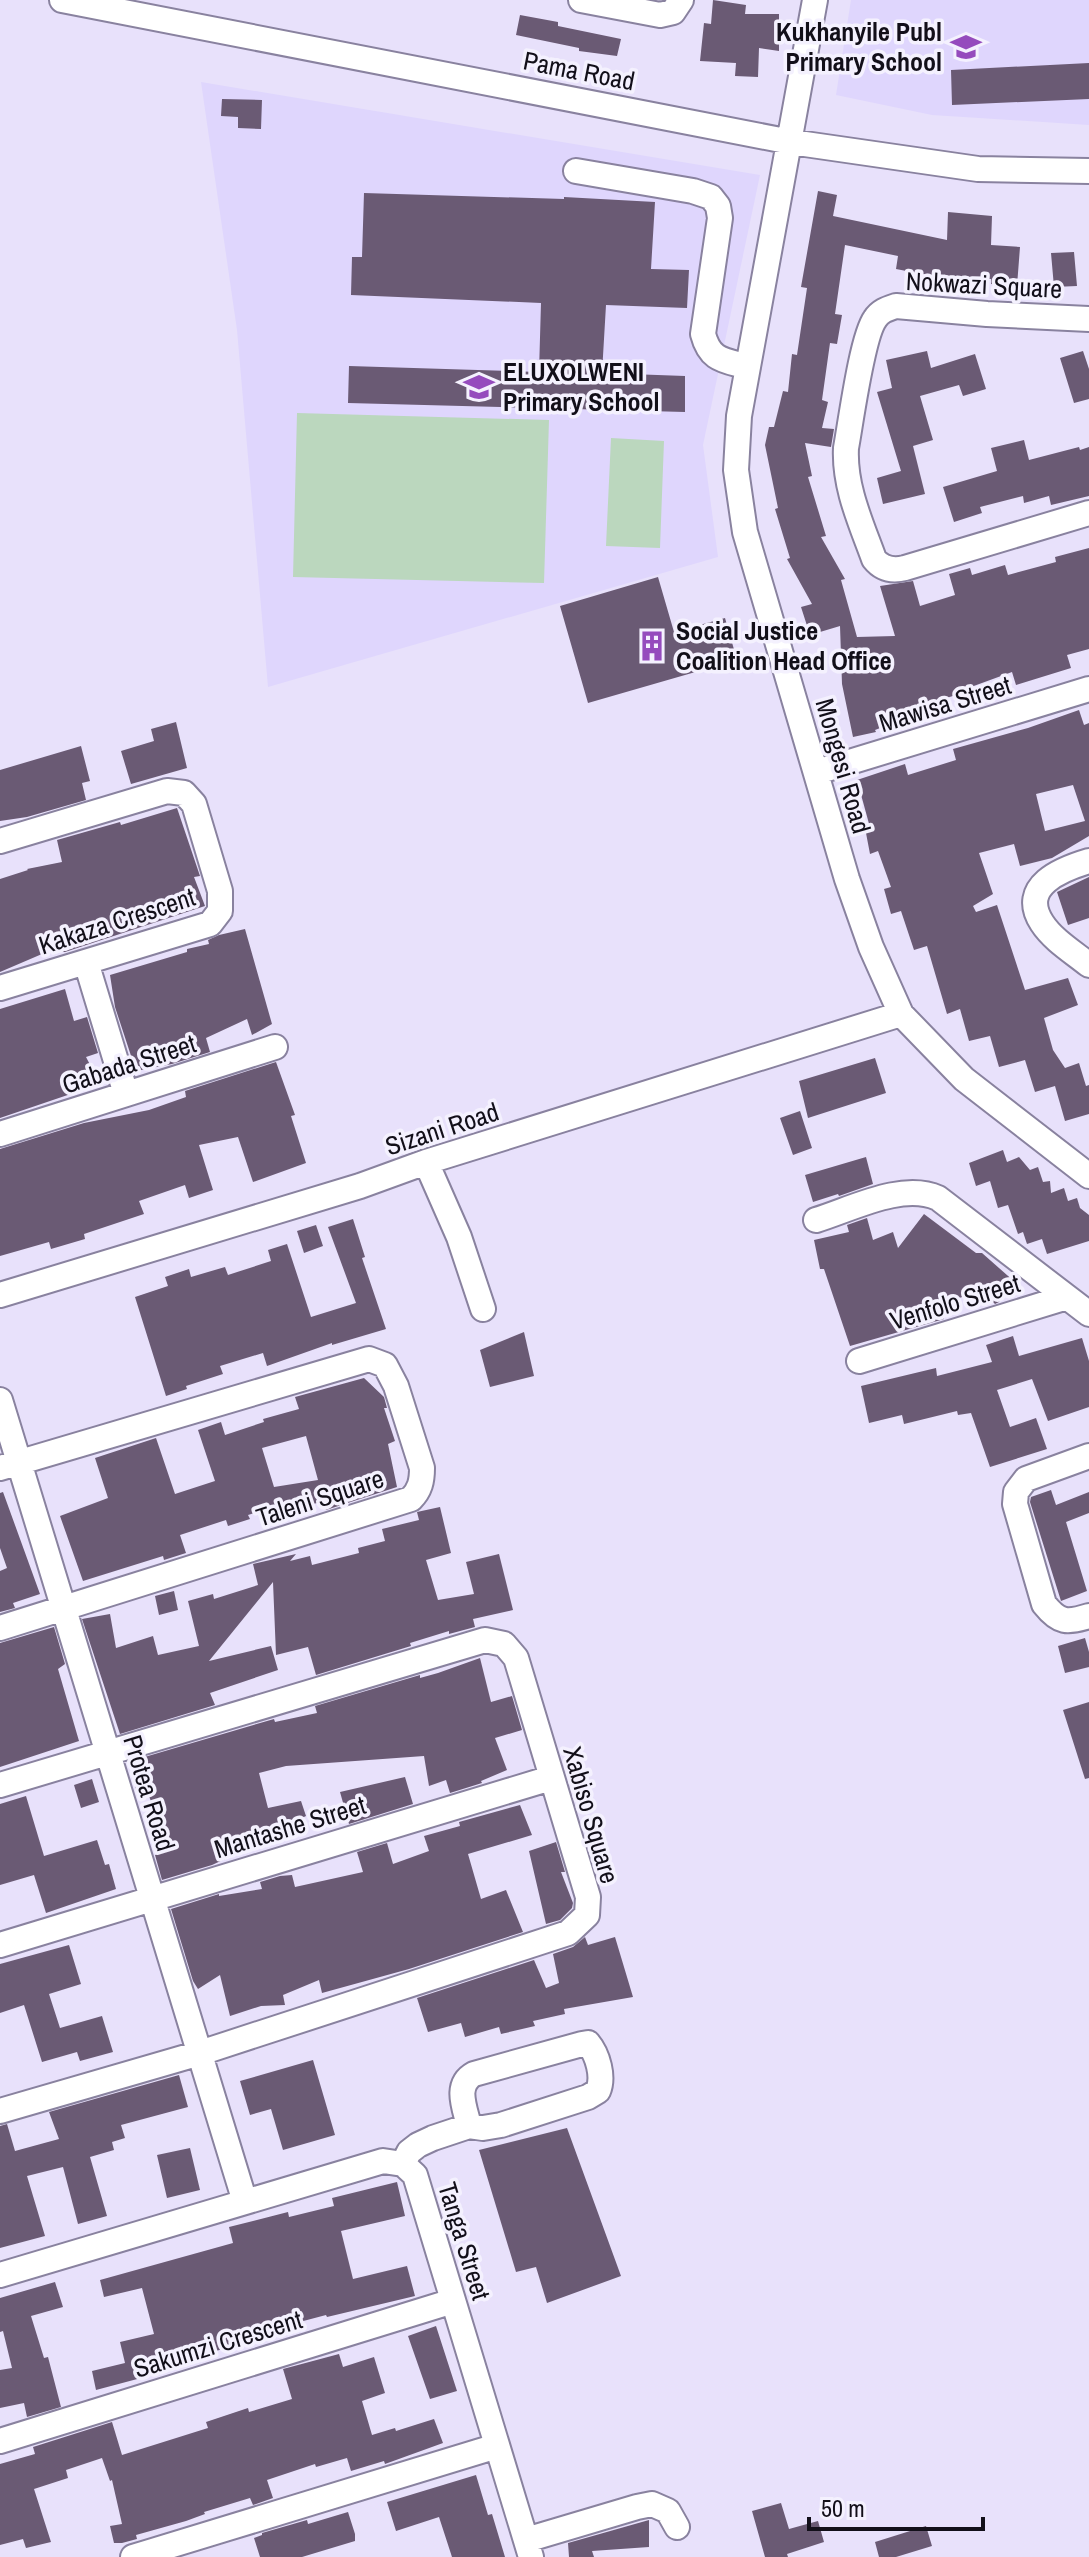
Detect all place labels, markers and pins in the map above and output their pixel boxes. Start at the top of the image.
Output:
place label: Kukhanyile Publ Primary School [776,14,942,79]
school or university icon: Kukhanyile Publ Primary School [949,30,983,64]
place label: ELUXOLWENI Primary School [503,354,659,419]
school or university icon: ELUXOLWENI Primary School [462,370,496,404]
place label: Social Justice Coalition Head Office [676,613,892,678]
building icon: Social Justice Coalition Head Office [635,629,669,663]

